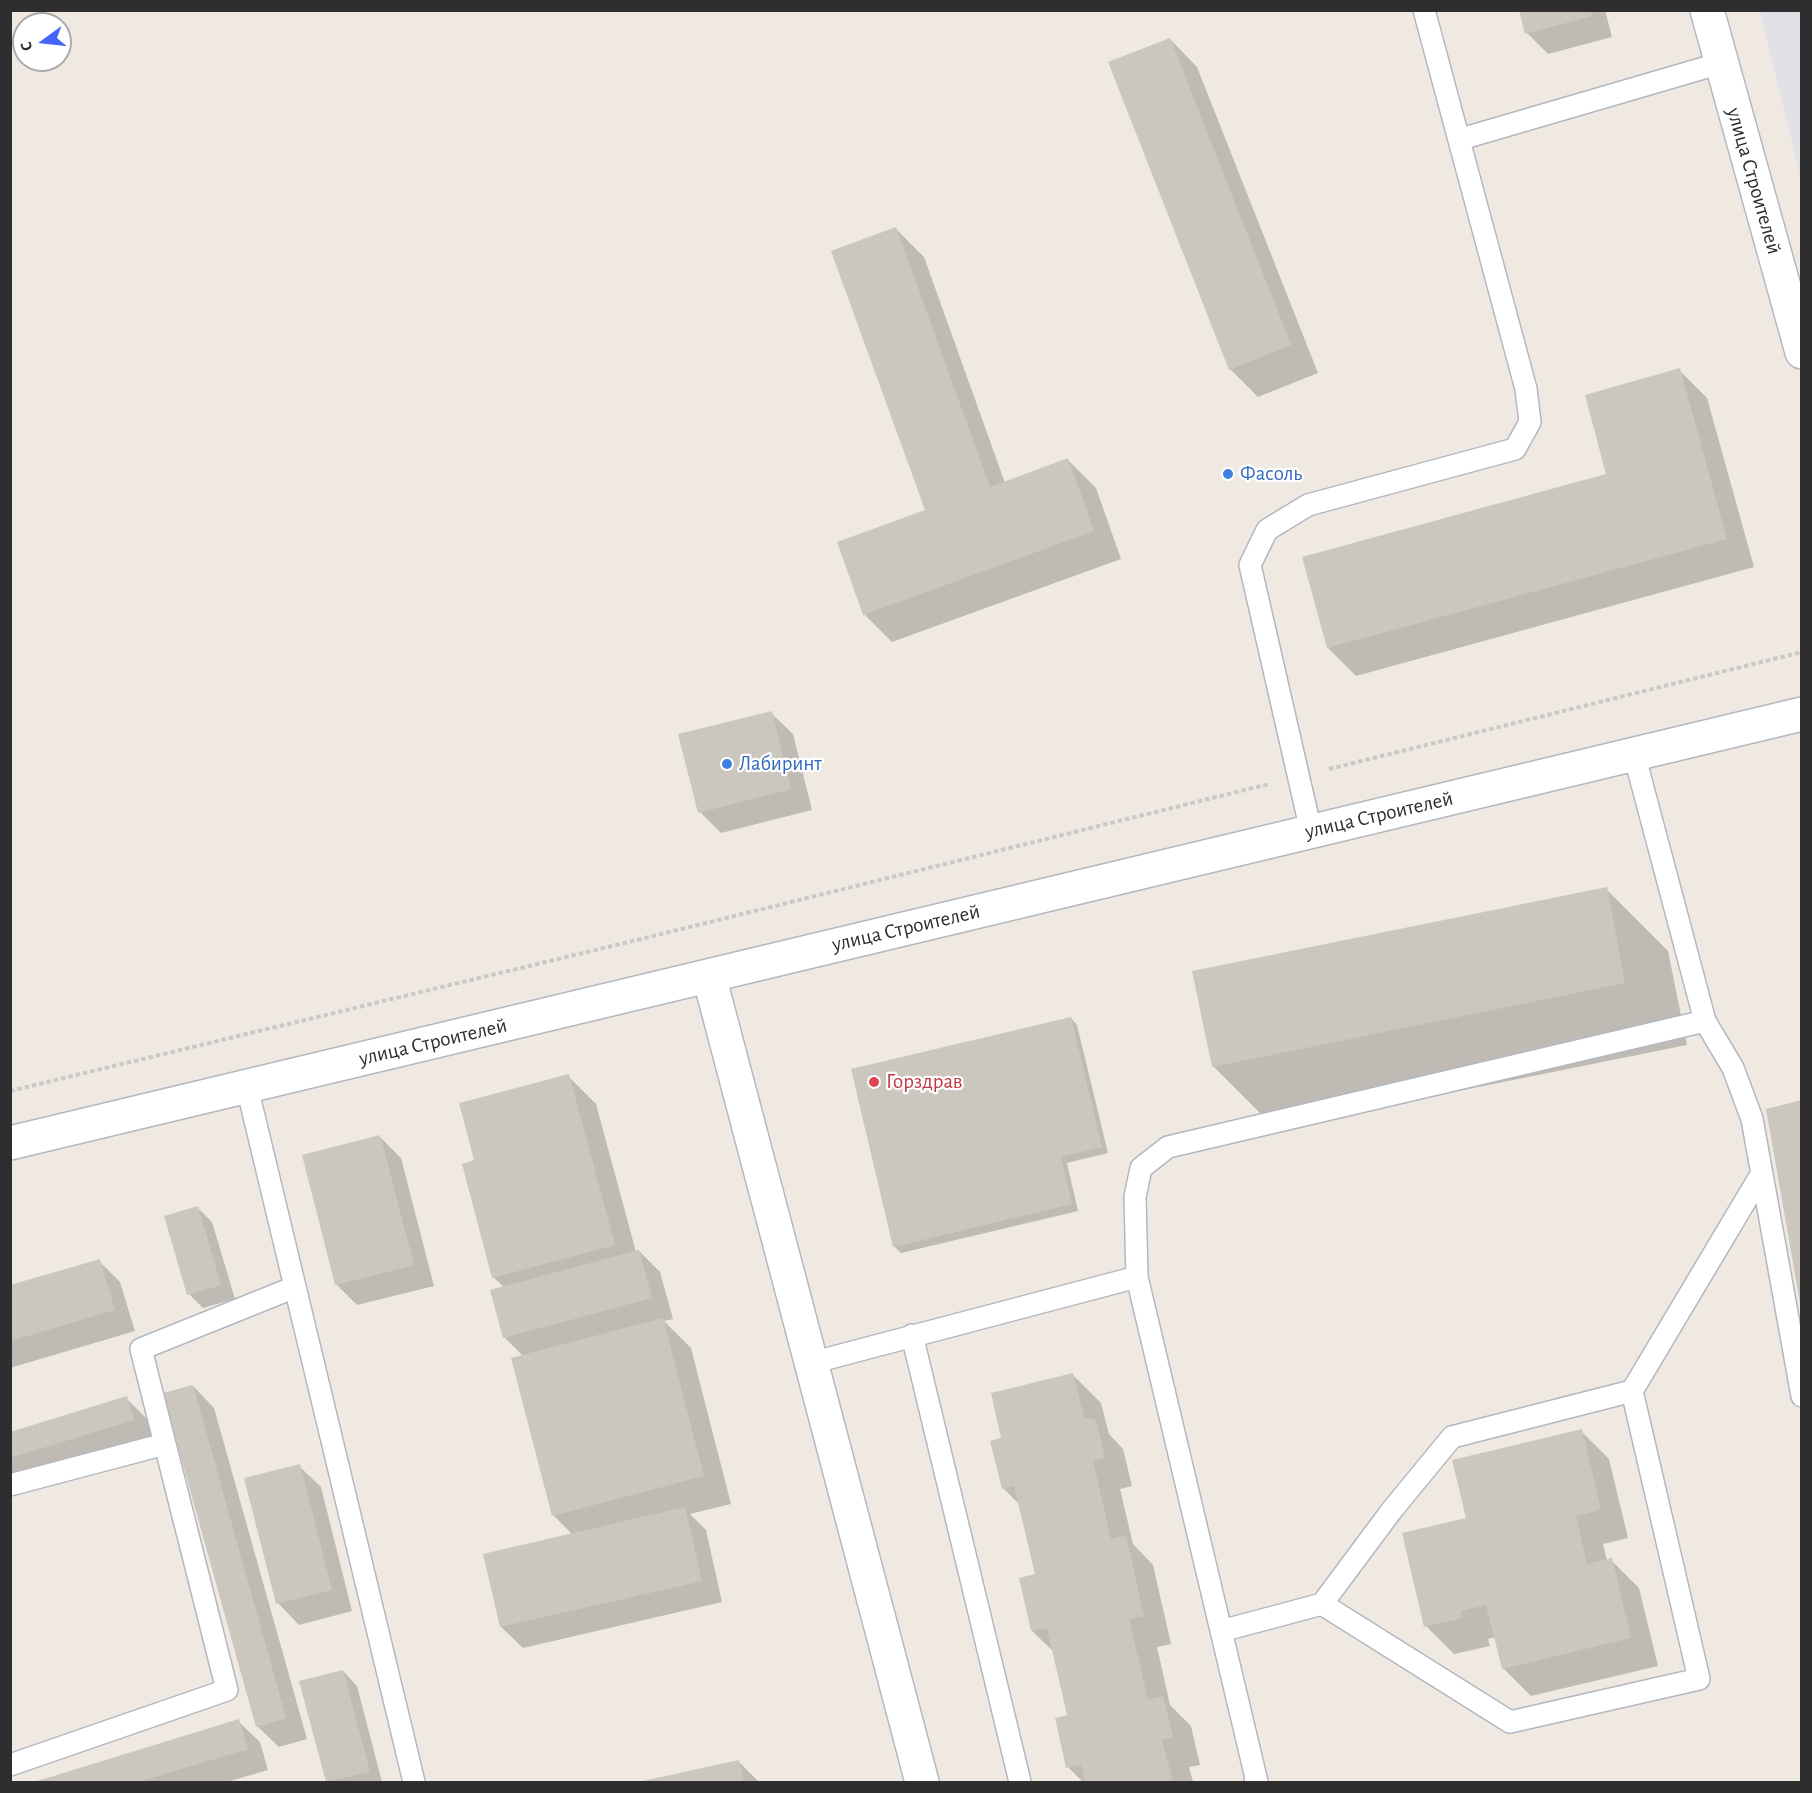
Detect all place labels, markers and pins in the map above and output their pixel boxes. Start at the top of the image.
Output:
place label: Фасоль [1240,461,1302,487]
marker: Фасоль [1221,467,1235,481]
place label: Лабиринт [739,751,822,777]
marker: Лабиринт [720,757,734,771]
place label: Горздрав [886,1069,963,1095]
marker: Горздрав [867,1075,881,1089]

